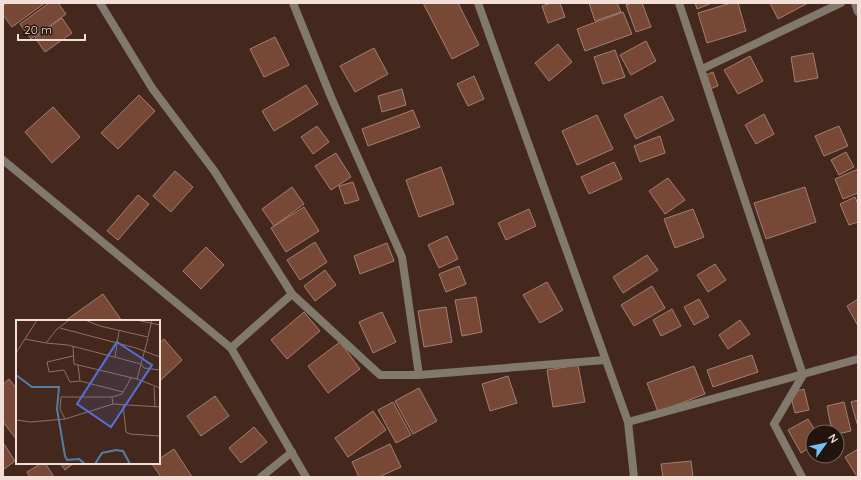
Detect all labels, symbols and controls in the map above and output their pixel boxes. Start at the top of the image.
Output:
scale bar [18,16,85,42]
text: 20 m [24,22,52,37]
inset map [16,320,160,464]
north arrow [805,424,845,464]
text: N [825,431,841,446]

